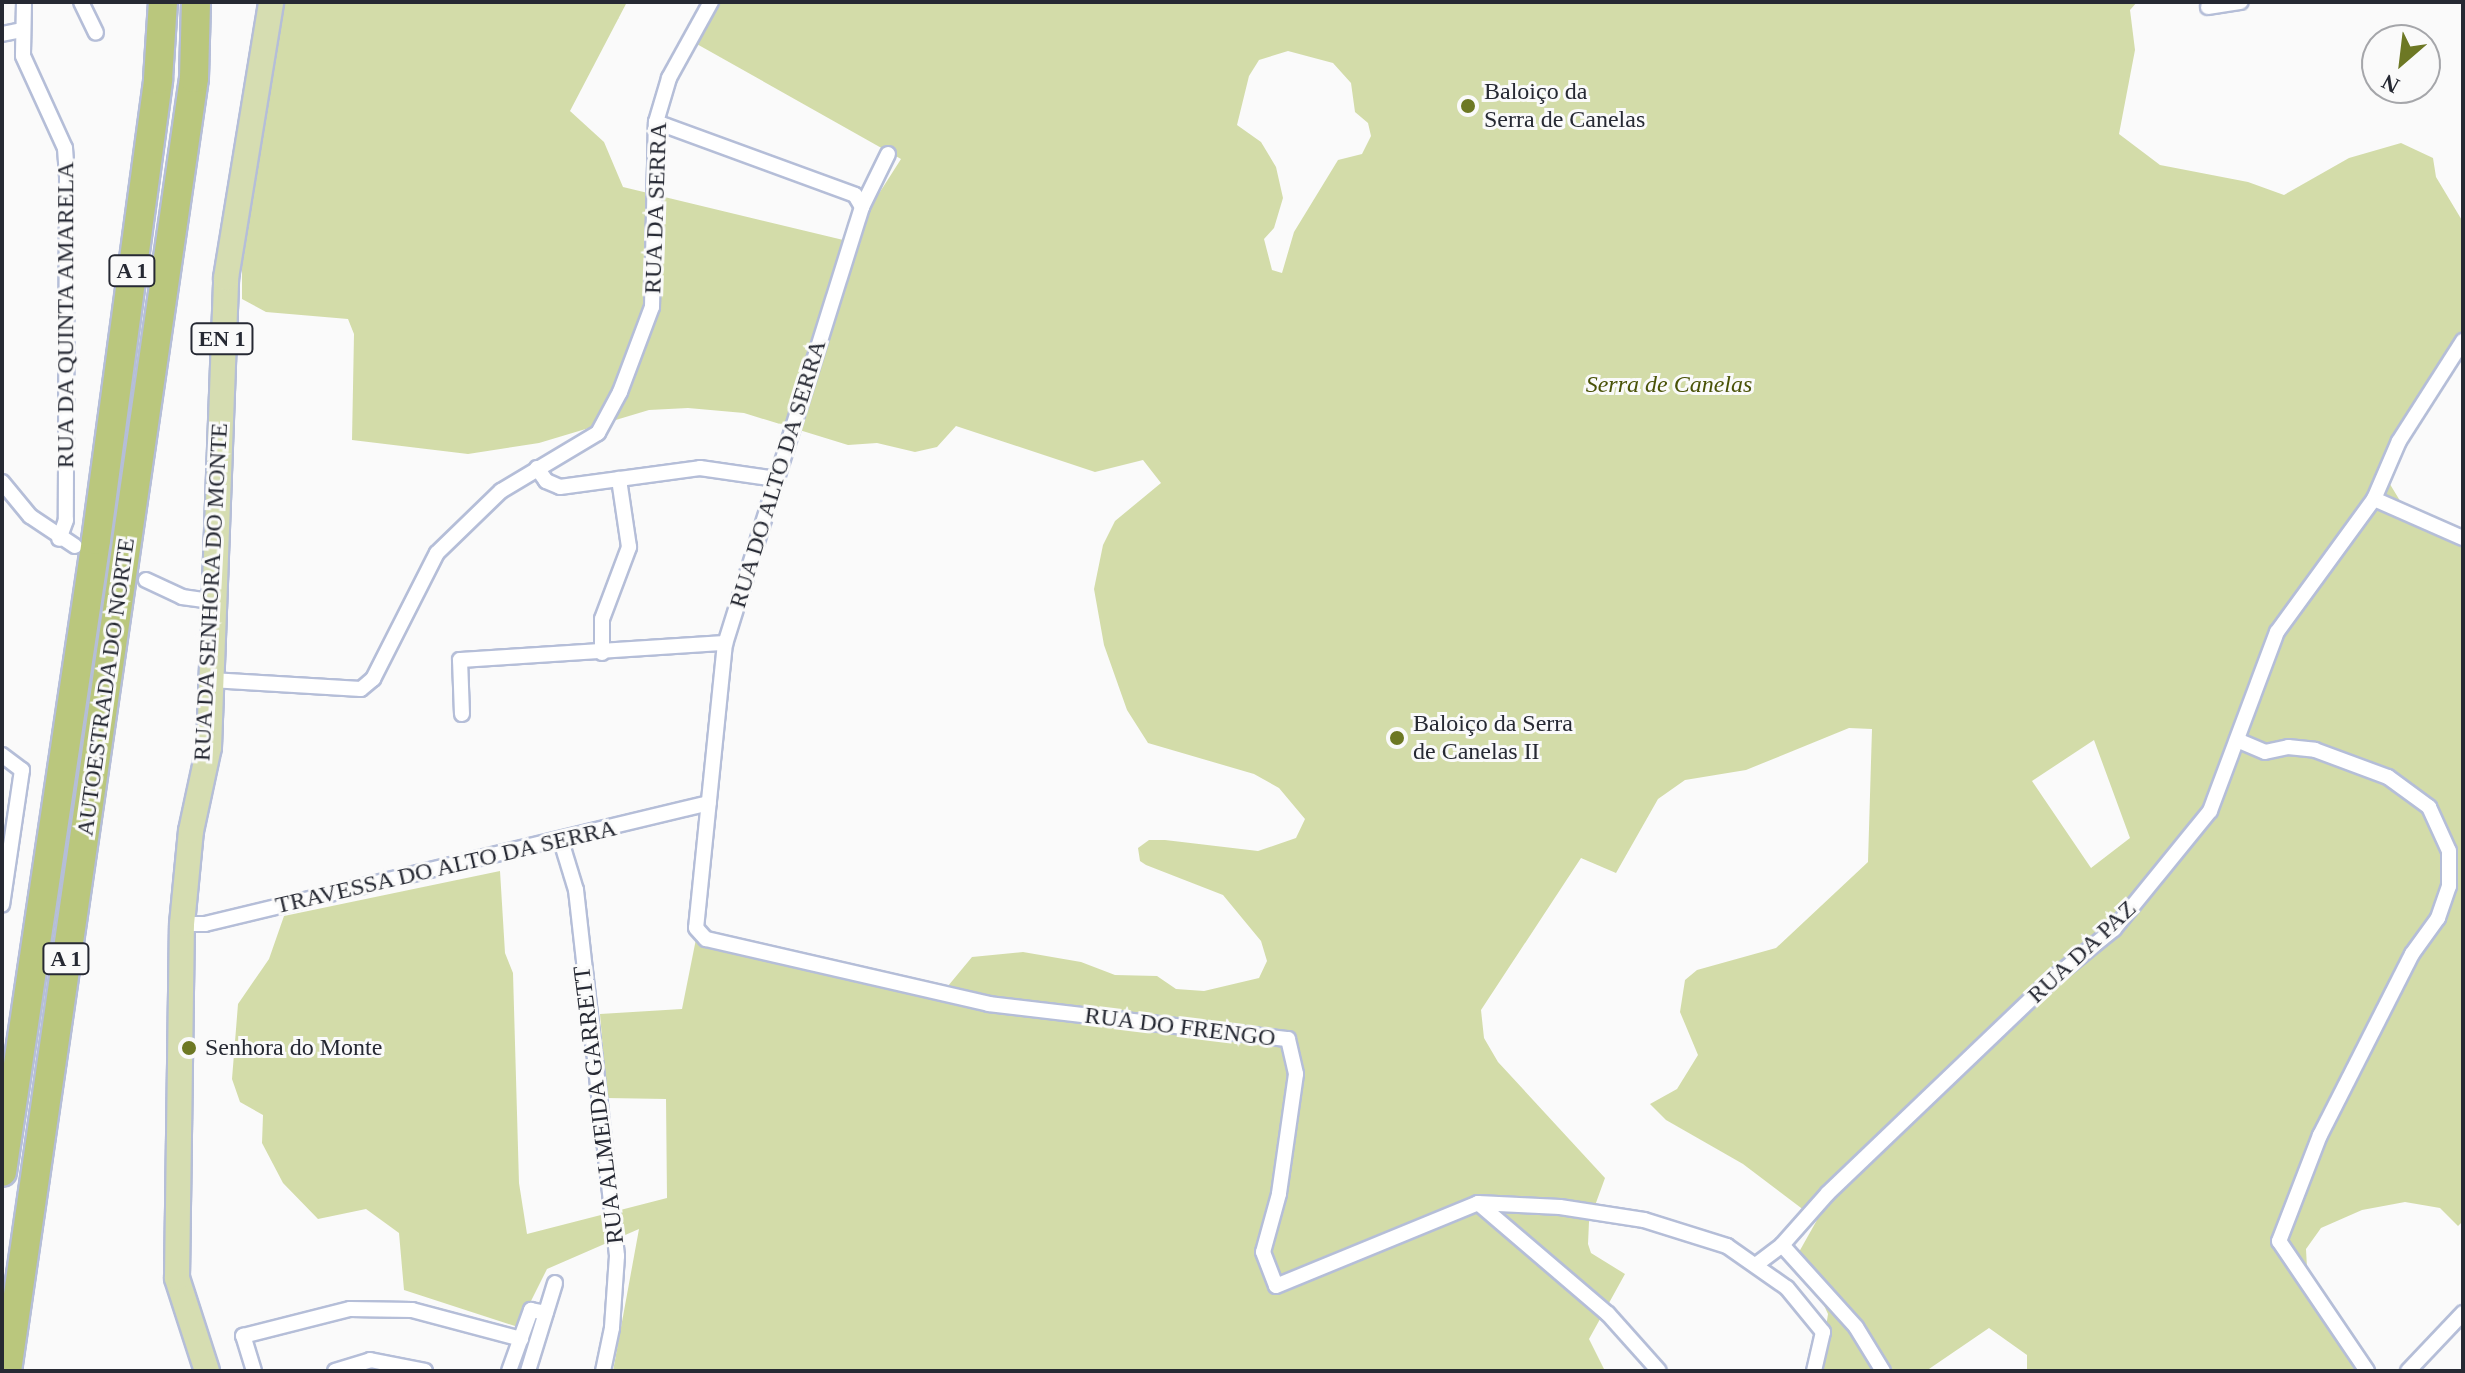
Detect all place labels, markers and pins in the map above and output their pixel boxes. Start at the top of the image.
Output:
place label: Baloiço da Serra de Canelas [1484,78,1645,134]
marker: Baloiço da Serra de Canelas [1459,97,1477,115]
place label: Baloiço da Serra de Canelas II [1413,710,1573,766]
marker: Baloiço da Serra de Canelas II [1388,729,1406,747]
place label: Senhora do Monte [205,1034,382,1062]
marker: Senhora do Monte [180,1039,198,1057]

